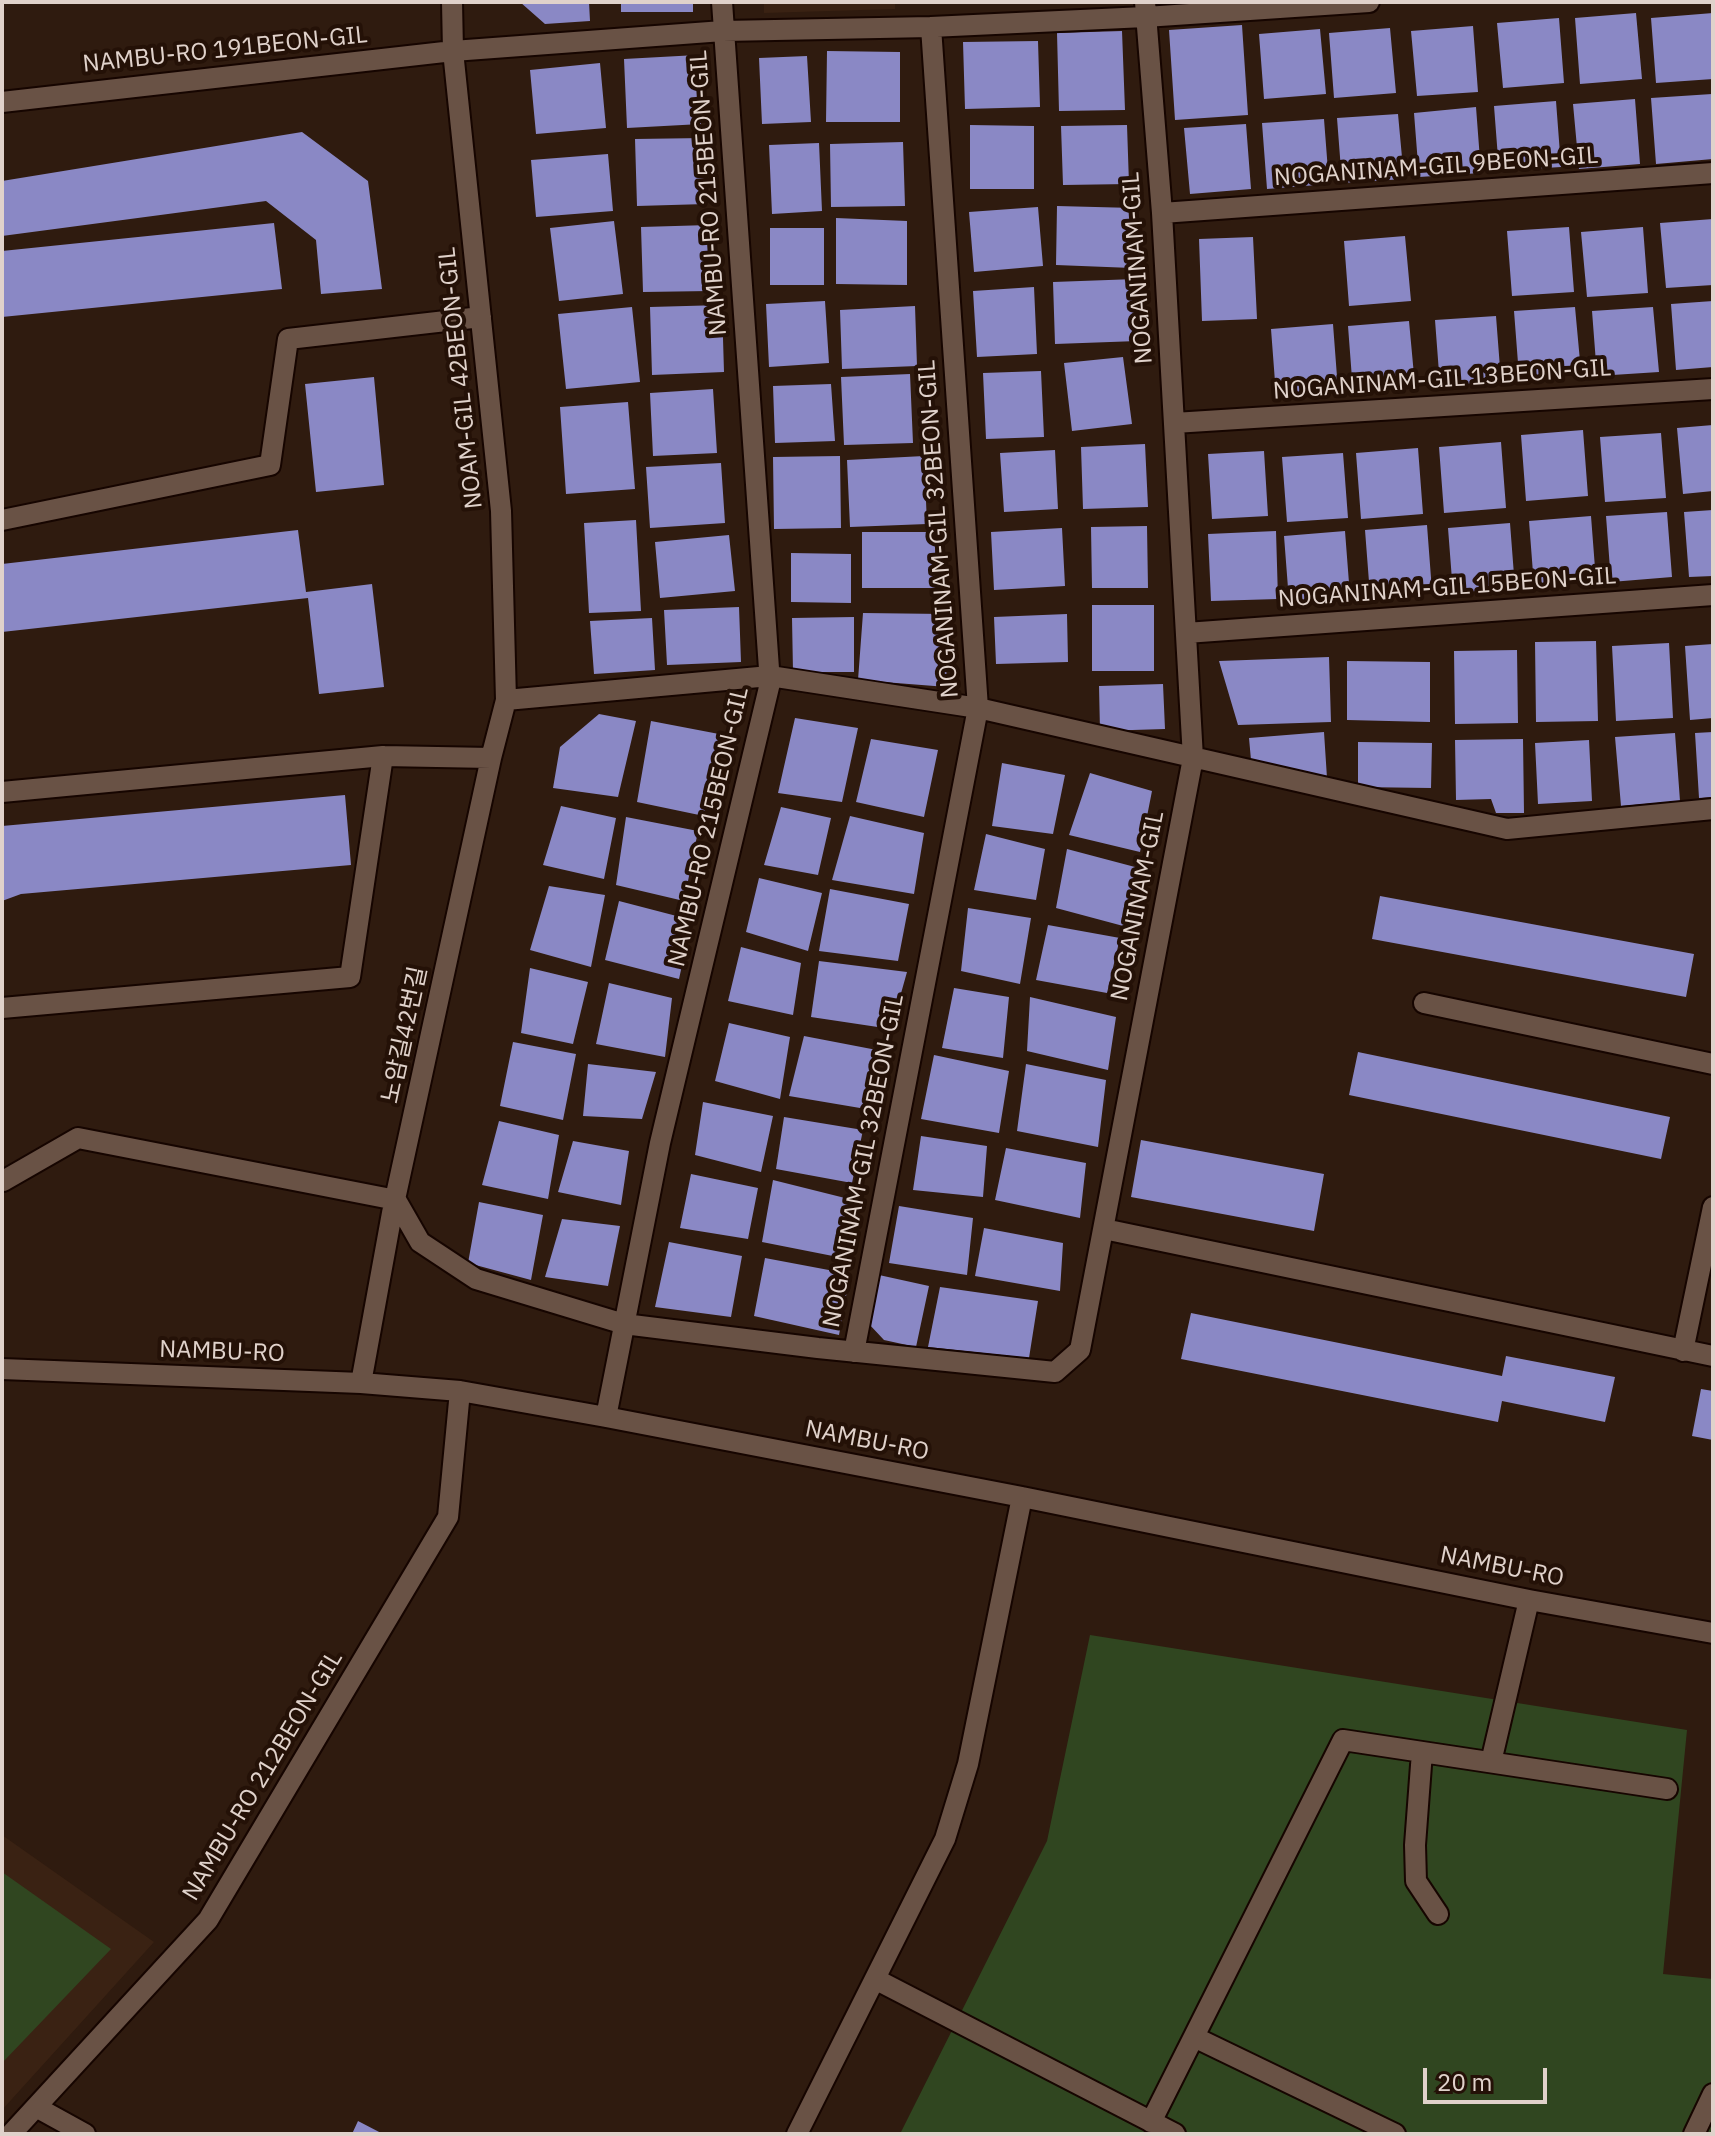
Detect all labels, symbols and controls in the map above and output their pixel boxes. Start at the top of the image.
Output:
street label: NAMBU-RO 191BEON-GIL [81,21,369,79]
street label: NAMBU-RO 215BEON-GIL [685,49,733,337]
street label: NOGANINAM-GIL 9BEON-GIL [1273,141,1599,193]
street label: NOGANINAM-GIL [1117,171,1159,365]
street label: NOAM-GIL 42BEON-GIL [433,246,489,510]
street label: NOGANINAM-GIL 13BEON-GIL [1272,354,1612,406]
street label: NOGANINAM-GIL 32BEON-GIL [913,359,965,699]
street label: NOGANINAM-GIL 15BEON-GIL [1277,562,1617,614]
street label: NAMBU-RO 215BEON-GIL [663,684,755,970]
street label: NOGANINAM-GIL [1105,809,1171,1003]
street label: 노암길42번길 [376,964,434,1106]
street label: NOGANINAM-GIL 32BEON-GIL [818,992,910,1330]
street label: NAMBU-RO [159,1335,285,1369]
street label: NAMBU-RO [803,1415,931,1467]
street label: NAMBU-RO [1438,1541,1566,1593]
street label: NAMBU-RO 212BEON-GIL [177,1646,349,1906]
scale bar [1427,2052,1551,2102]
text: 20 m [1437,2066,1492,2098]

